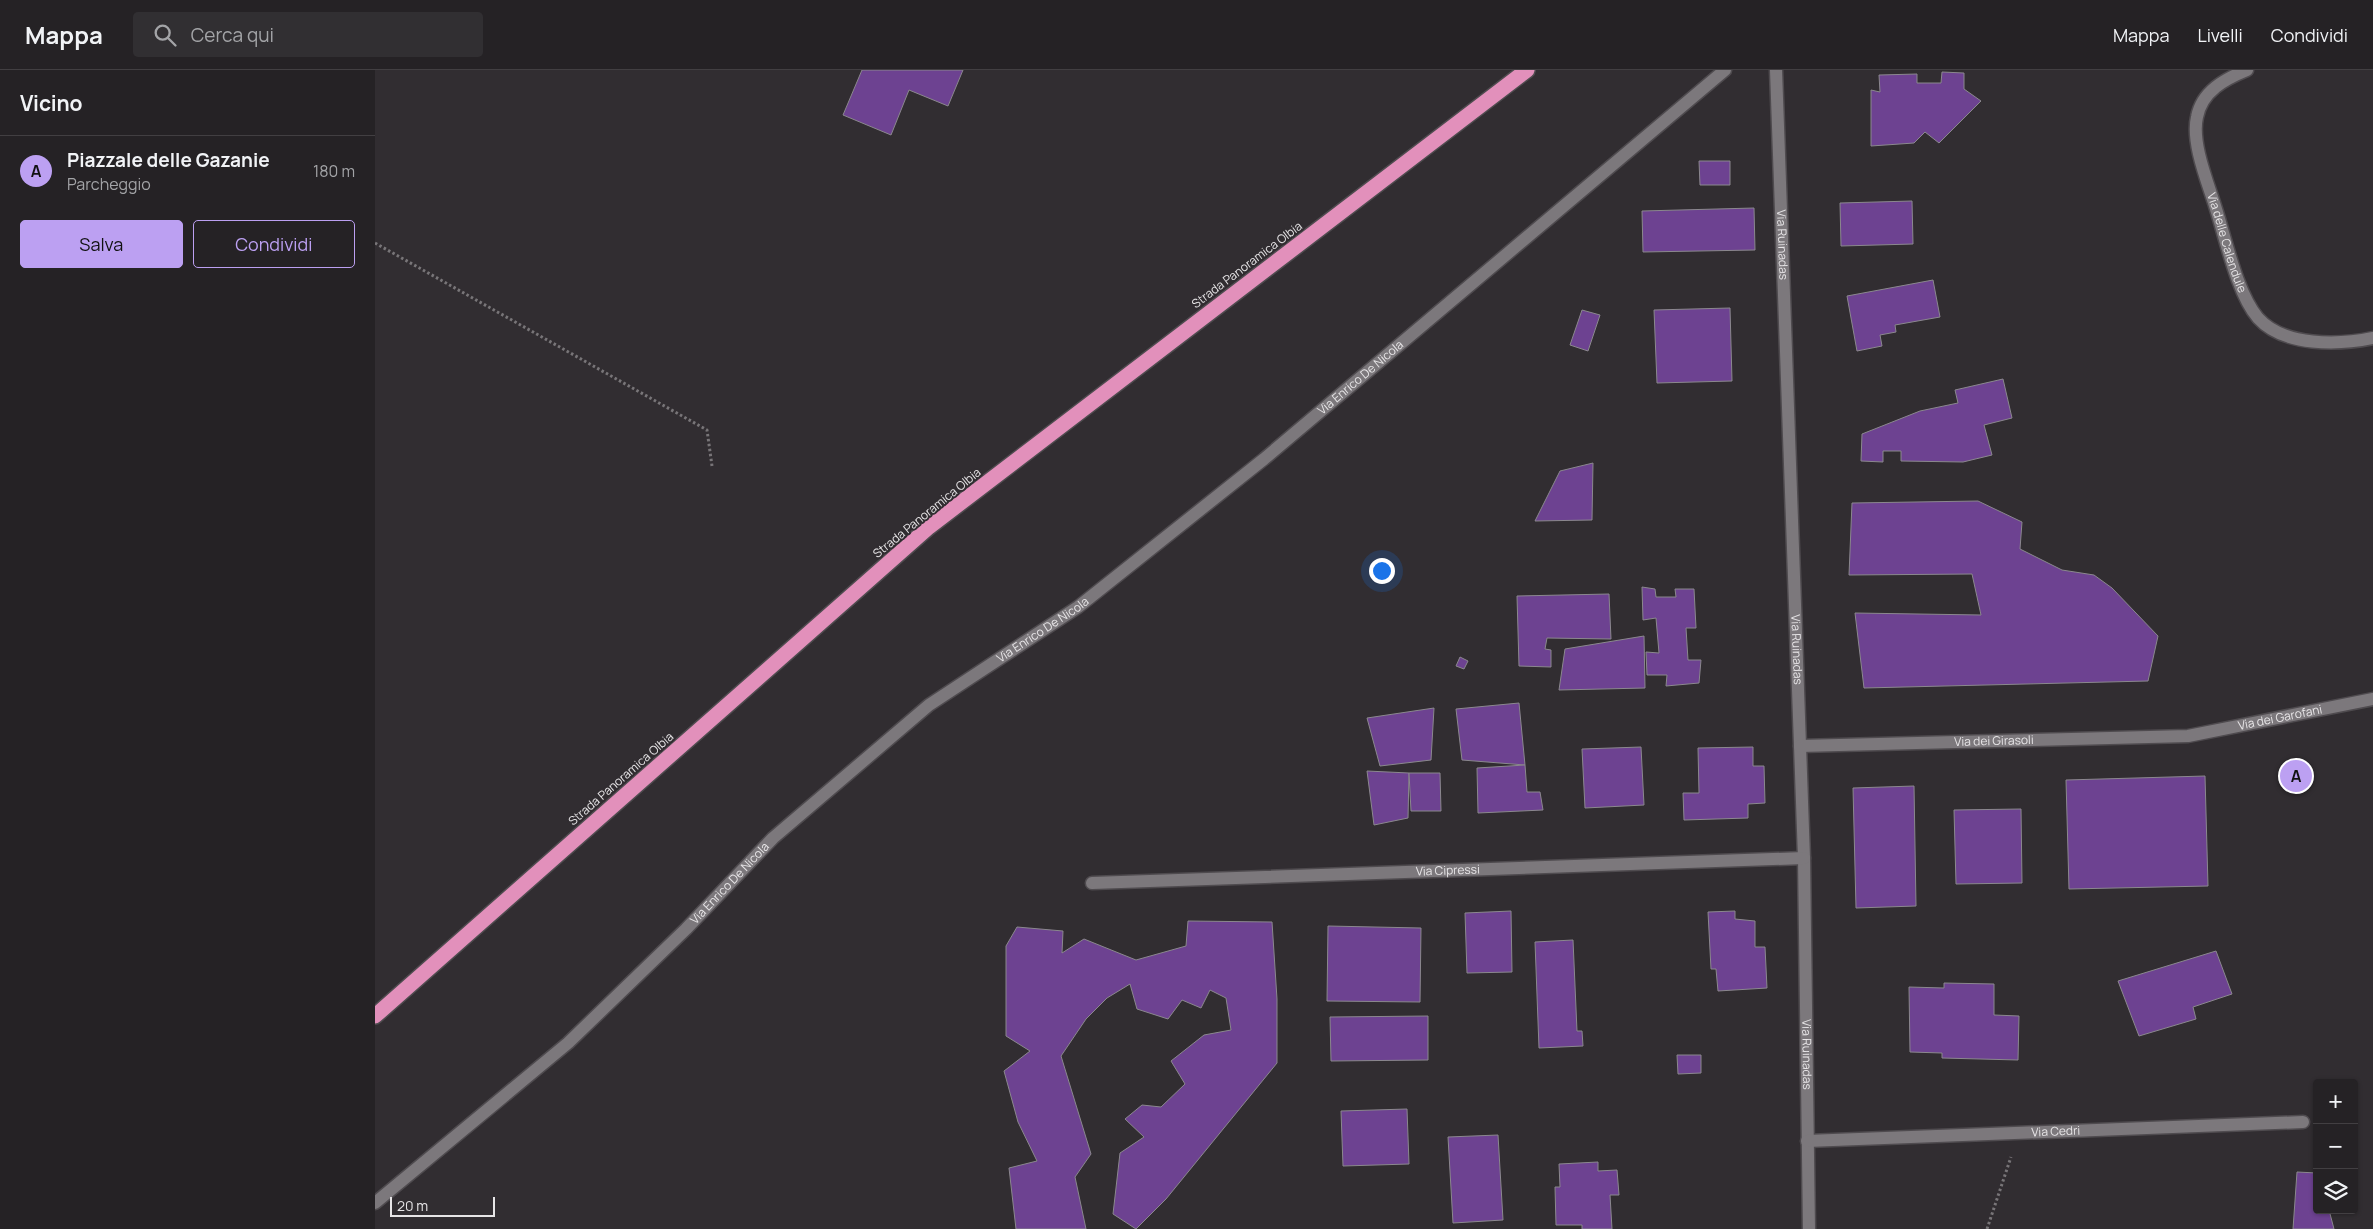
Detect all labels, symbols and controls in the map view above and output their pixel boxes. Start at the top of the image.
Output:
search box [133,12,483,57]
text: Mappa [25,18,103,51]
icon: search [151,21,179,49]
text: Cerca qui [191,22,274,48]
text: Mappa [2113,23,2169,47]
text: Livelli [2197,23,2243,47]
text: Condividi [2271,23,2348,47]
text: Vicino [20,89,83,117]
text: Piazzale delle Gazanie [67,147,270,173]
text: A [31,160,41,182]
text: 180 m [313,160,355,182]
text: Parcheggio [67,173,151,195]
street label: Via delle Calendule [2203,190,2251,295]
street label: Via Ruinadas [1773,209,1792,280]
street label: Strada Panoramica Olbia [1188,217,1305,312]
button: Salva [20,220,183,268]
button: Condividi [193,220,355,268]
street label: Via Enrico De Nicola [1314,336,1407,418]
street label: Strada Panoramica Olbia [869,464,984,562]
your location [1369,558,1395,584]
street label: Via Enrico De Nicola [993,593,1092,666]
street label: Via Ruinadas [1787,614,1807,685]
street label: Via dei Garofani [2236,700,2324,734]
street label: Strada Panoramica Olbia [564,728,677,829]
street label: Via dei Girasoli [1954,731,2034,750]
pin: A [2280,757,2312,795]
street label: Via Enrico De Nicola [686,838,773,928]
street label: Via Cipressi [1415,860,1480,880]
street label: Via Ruinadas [1798,1019,1816,1090]
map controls [2313,1079,2358,1214]
button: + [2313,1079,2358,1124]
street label: Via Cedri [2031,1122,2080,1140]
button: − [2313,1124,2358,1169]
button: layers [2313,1169,2358,1214]
scale bar [390,1194,495,1217]
text: 20 m [397,1196,428,1215]

